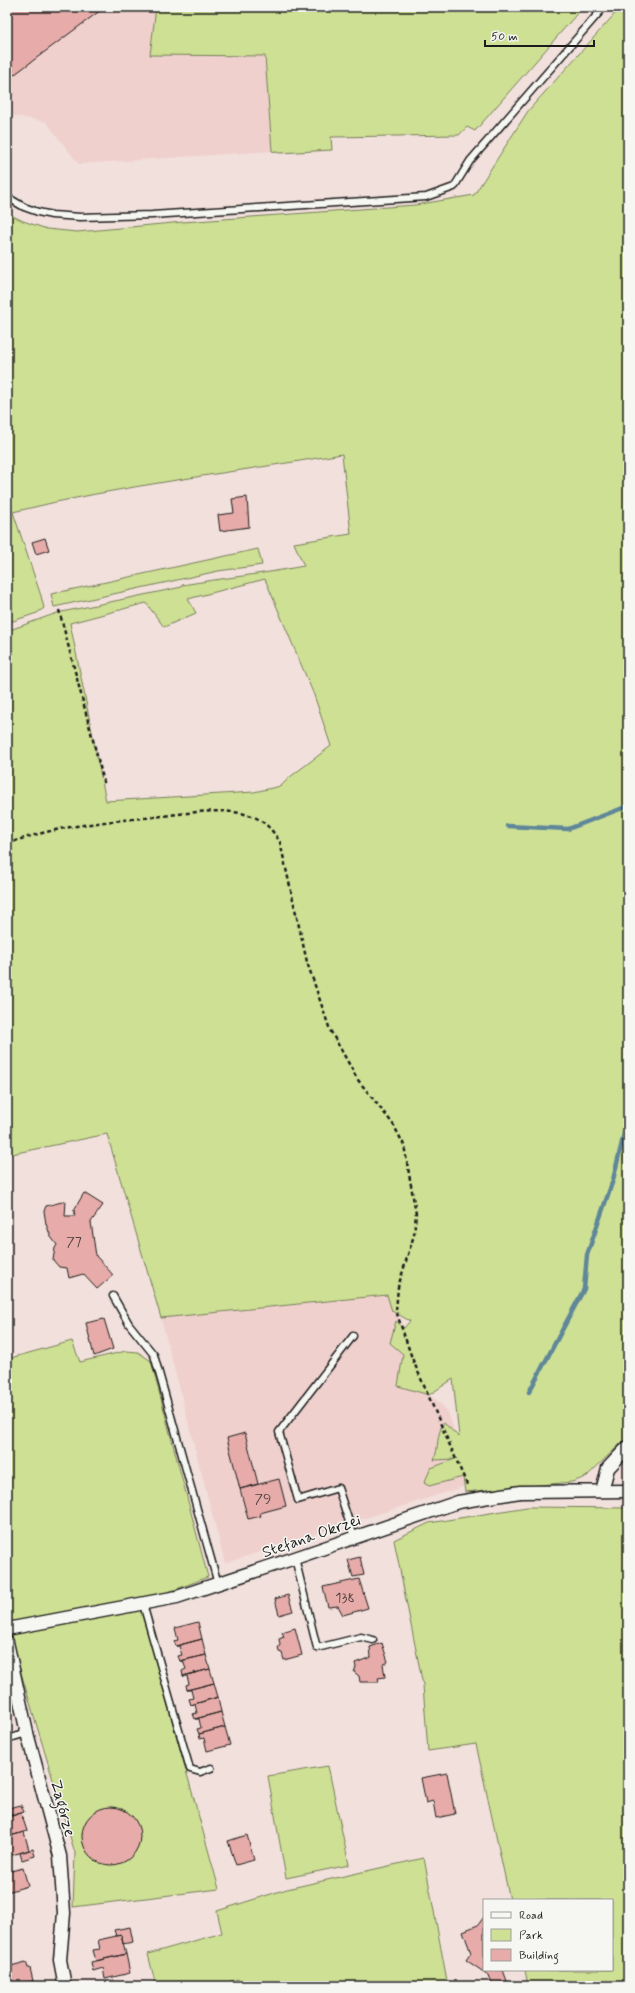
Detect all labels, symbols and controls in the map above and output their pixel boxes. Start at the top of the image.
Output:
scale bar [485,22,594,48]
text: 50 m [491,29,518,45]
house number: 77 [66,1233,82,1251]
house number: 79 [255,1490,271,1508]
street label: Stefana Okrzei [259,1510,364,1563]
house number: 138 [335,1589,355,1607]
street label: Zagórze [44,1778,80,1839]
legend [483,1899,613,1971]
text: Road [519,1908,543,1924]
text: Park [519,1928,543,1944]
text: Building [519,1948,559,1965]

